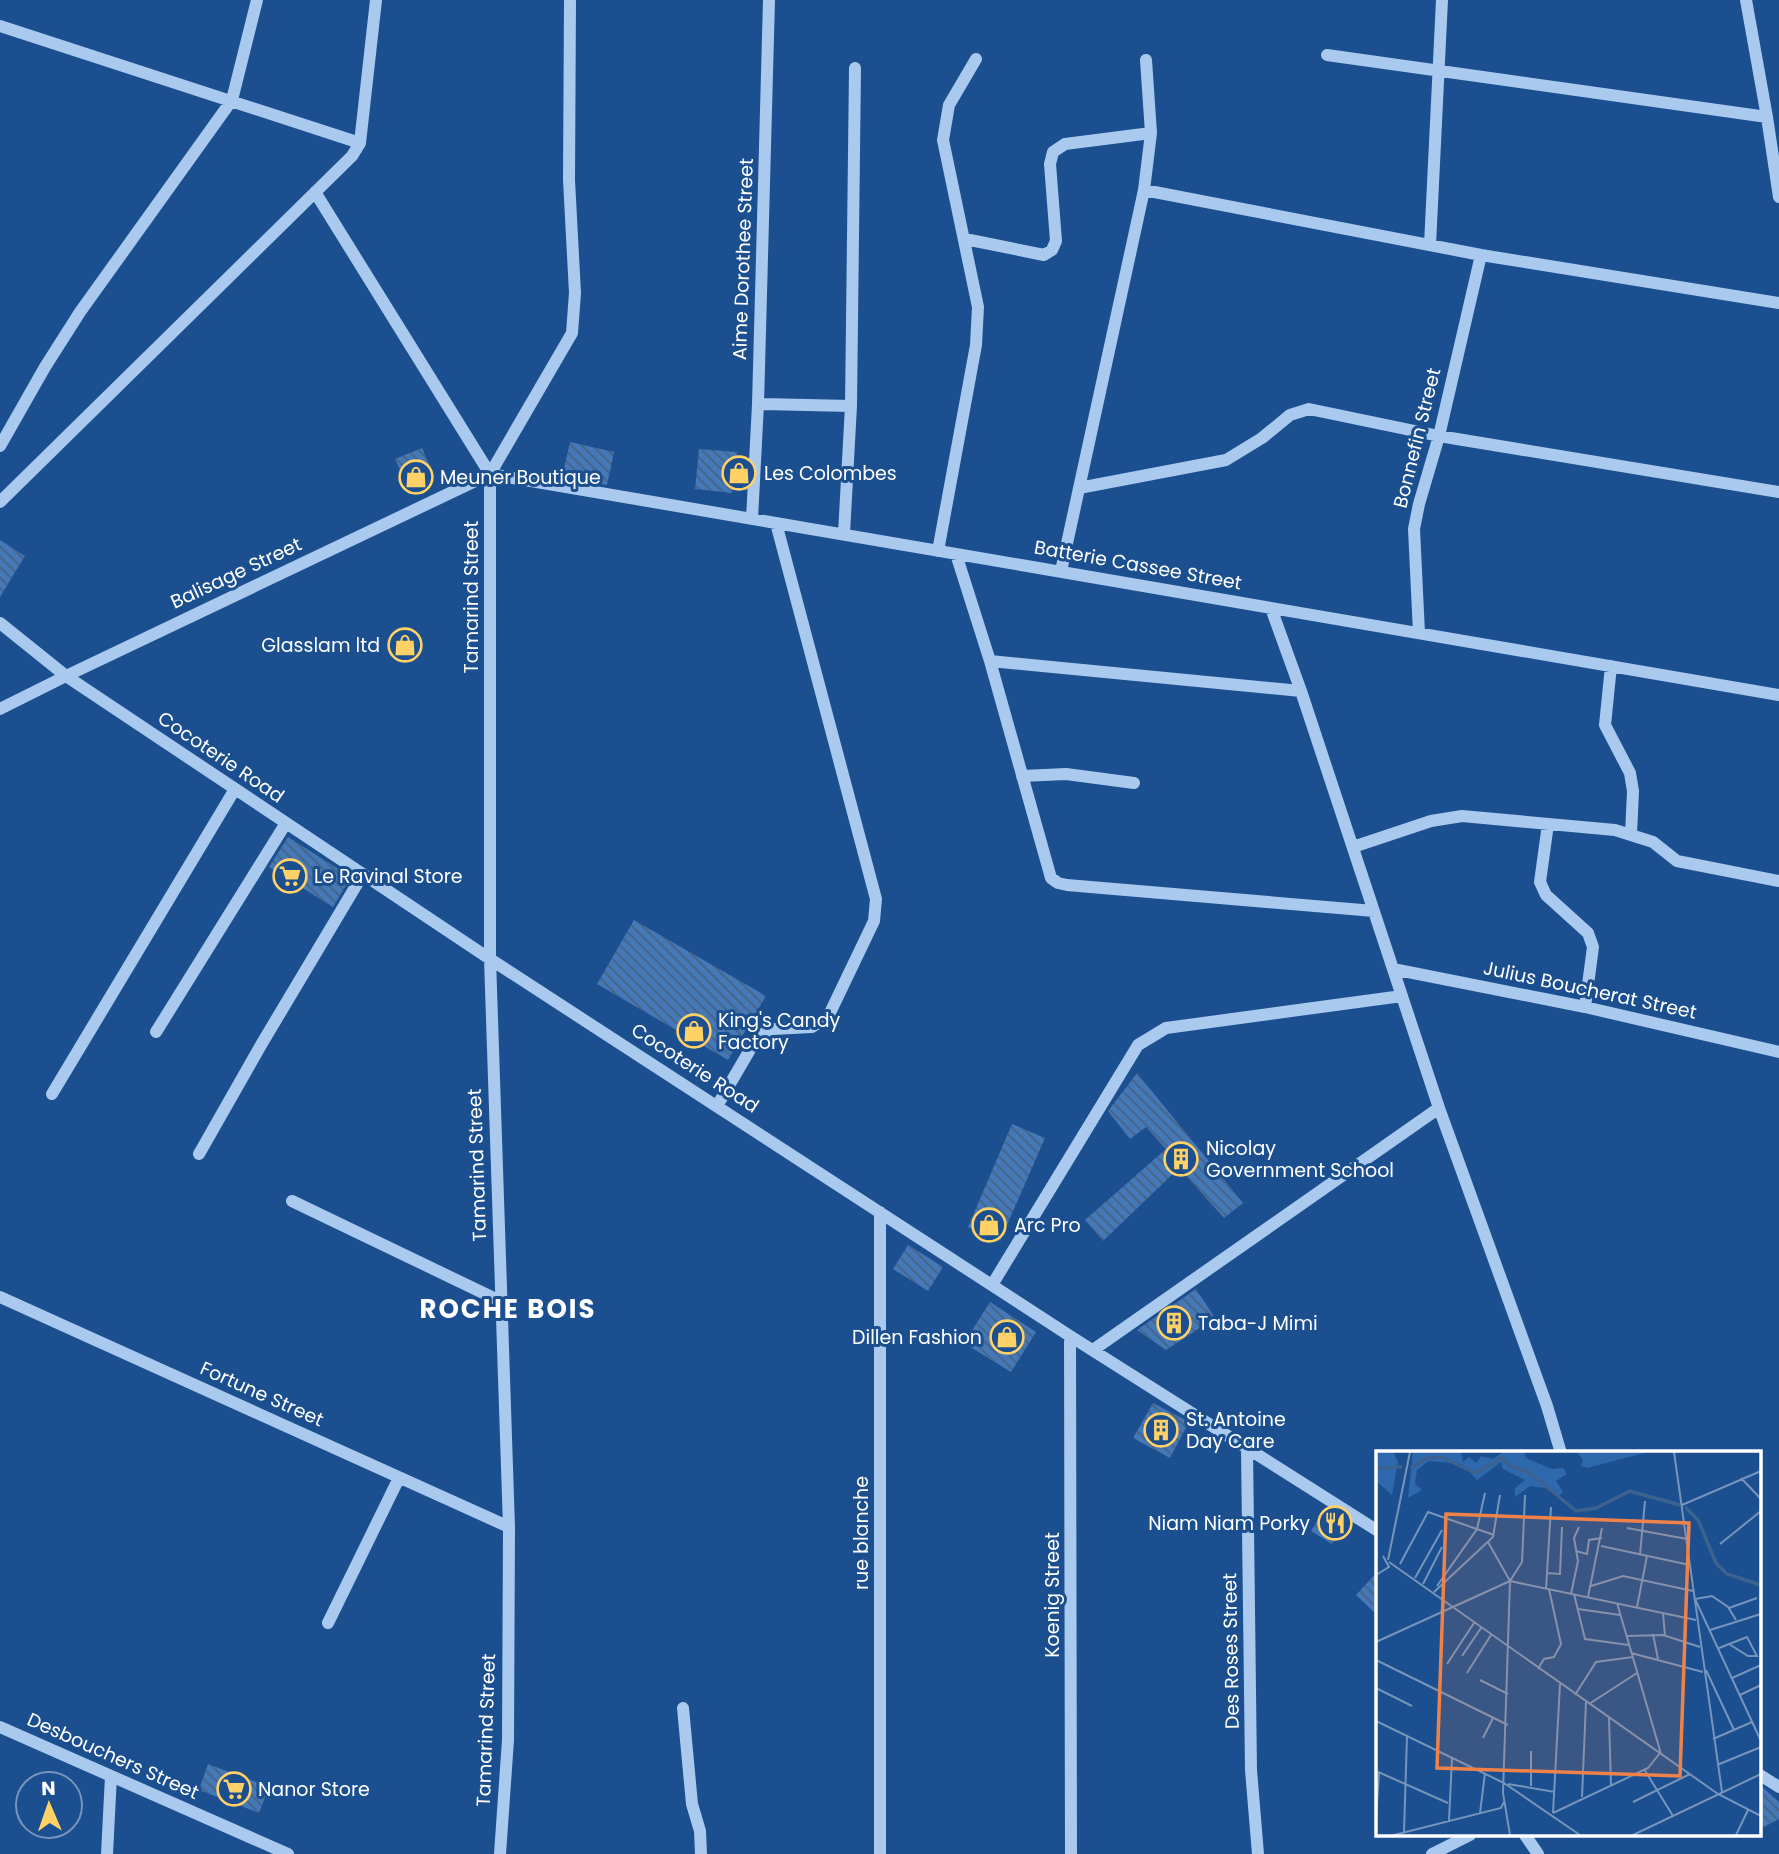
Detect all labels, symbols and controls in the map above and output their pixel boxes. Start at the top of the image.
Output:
street label: Aime Dorothee Street [726,157,760,360]
street label: Bonnefin Street [1387,365,1448,511]
shop icon: Les Colombes [720,454,758,492]
shop icon: Meuner Boutique [397,458,435,496]
place label: Les Colombes [764,460,897,487]
place label: Meuner Boutique [440,464,601,491]
street label: Tamarind Street [458,520,485,674]
street label: Balisage Street [166,531,306,615]
street label: Batterie Cassee Street [1032,533,1244,597]
shop icon: Glasslam ltd [386,626,424,664]
place label: Glasslam ltd [261,632,380,659]
street label: Cocoterie Road [152,705,290,809]
supermarket icon: Le Ravinal Store [271,857,309,895]
place label: Le Ravinal Store [314,863,463,890]
street label: Julius Boucherat Street [1481,954,1699,1026]
place label: King's Candy Factory [718,1007,841,1056]
shop icon: King's Candy Factory [675,1012,713,1050]
street label: Cocoterie Road [626,1017,764,1119]
street label: Tamarind Street [461,1088,493,1242]
place label: Nicolay Government School [1206,1135,1394,1184]
building icon: Nicolay Government School [1162,1140,1200,1178]
shop icon: Arc Pro [970,1206,1008,1244]
place label: Arc Pro [1014,1212,1081,1239]
district label: ROCHE BOIS [419,1291,597,1327]
building icon: Taba-J Mimi [1155,1304,1193,1342]
place label: Taba-J Mimi [1198,1310,1318,1337]
shop icon: Dillen Fashion [988,1318,1026,1356]
place label: Dillen Fashion [852,1324,982,1351]
street label: Fortune Street [196,1355,328,1433]
place label: St. Antoine Day Care [1186,1406,1286,1455]
building icon: St. Antoine Day Care [1142,1411,1180,1449]
inset map [1376,1451,1762,1836]
street label: rue blanche [848,1476,875,1590]
restaurant icon: Niam Niam Porky [1316,1504,1354,1542]
place label: Niam Niam Porky [1148,1510,1310,1537]
street label: Koenig Street [1039,1532,1066,1658]
street label: Des Roses Street [1216,1573,1246,1729]
street label: Tamarind Street [470,1653,502,1807]
street label: Desbouchers Street [23,1706,203,1806]
north arrow [14,1770,84,1840]
supermarket icon: Nanor Store [215,1770,253,1808]
text: N [41,1775,56,1802]
place label: Nanor Store [258,1776,370,1803]

